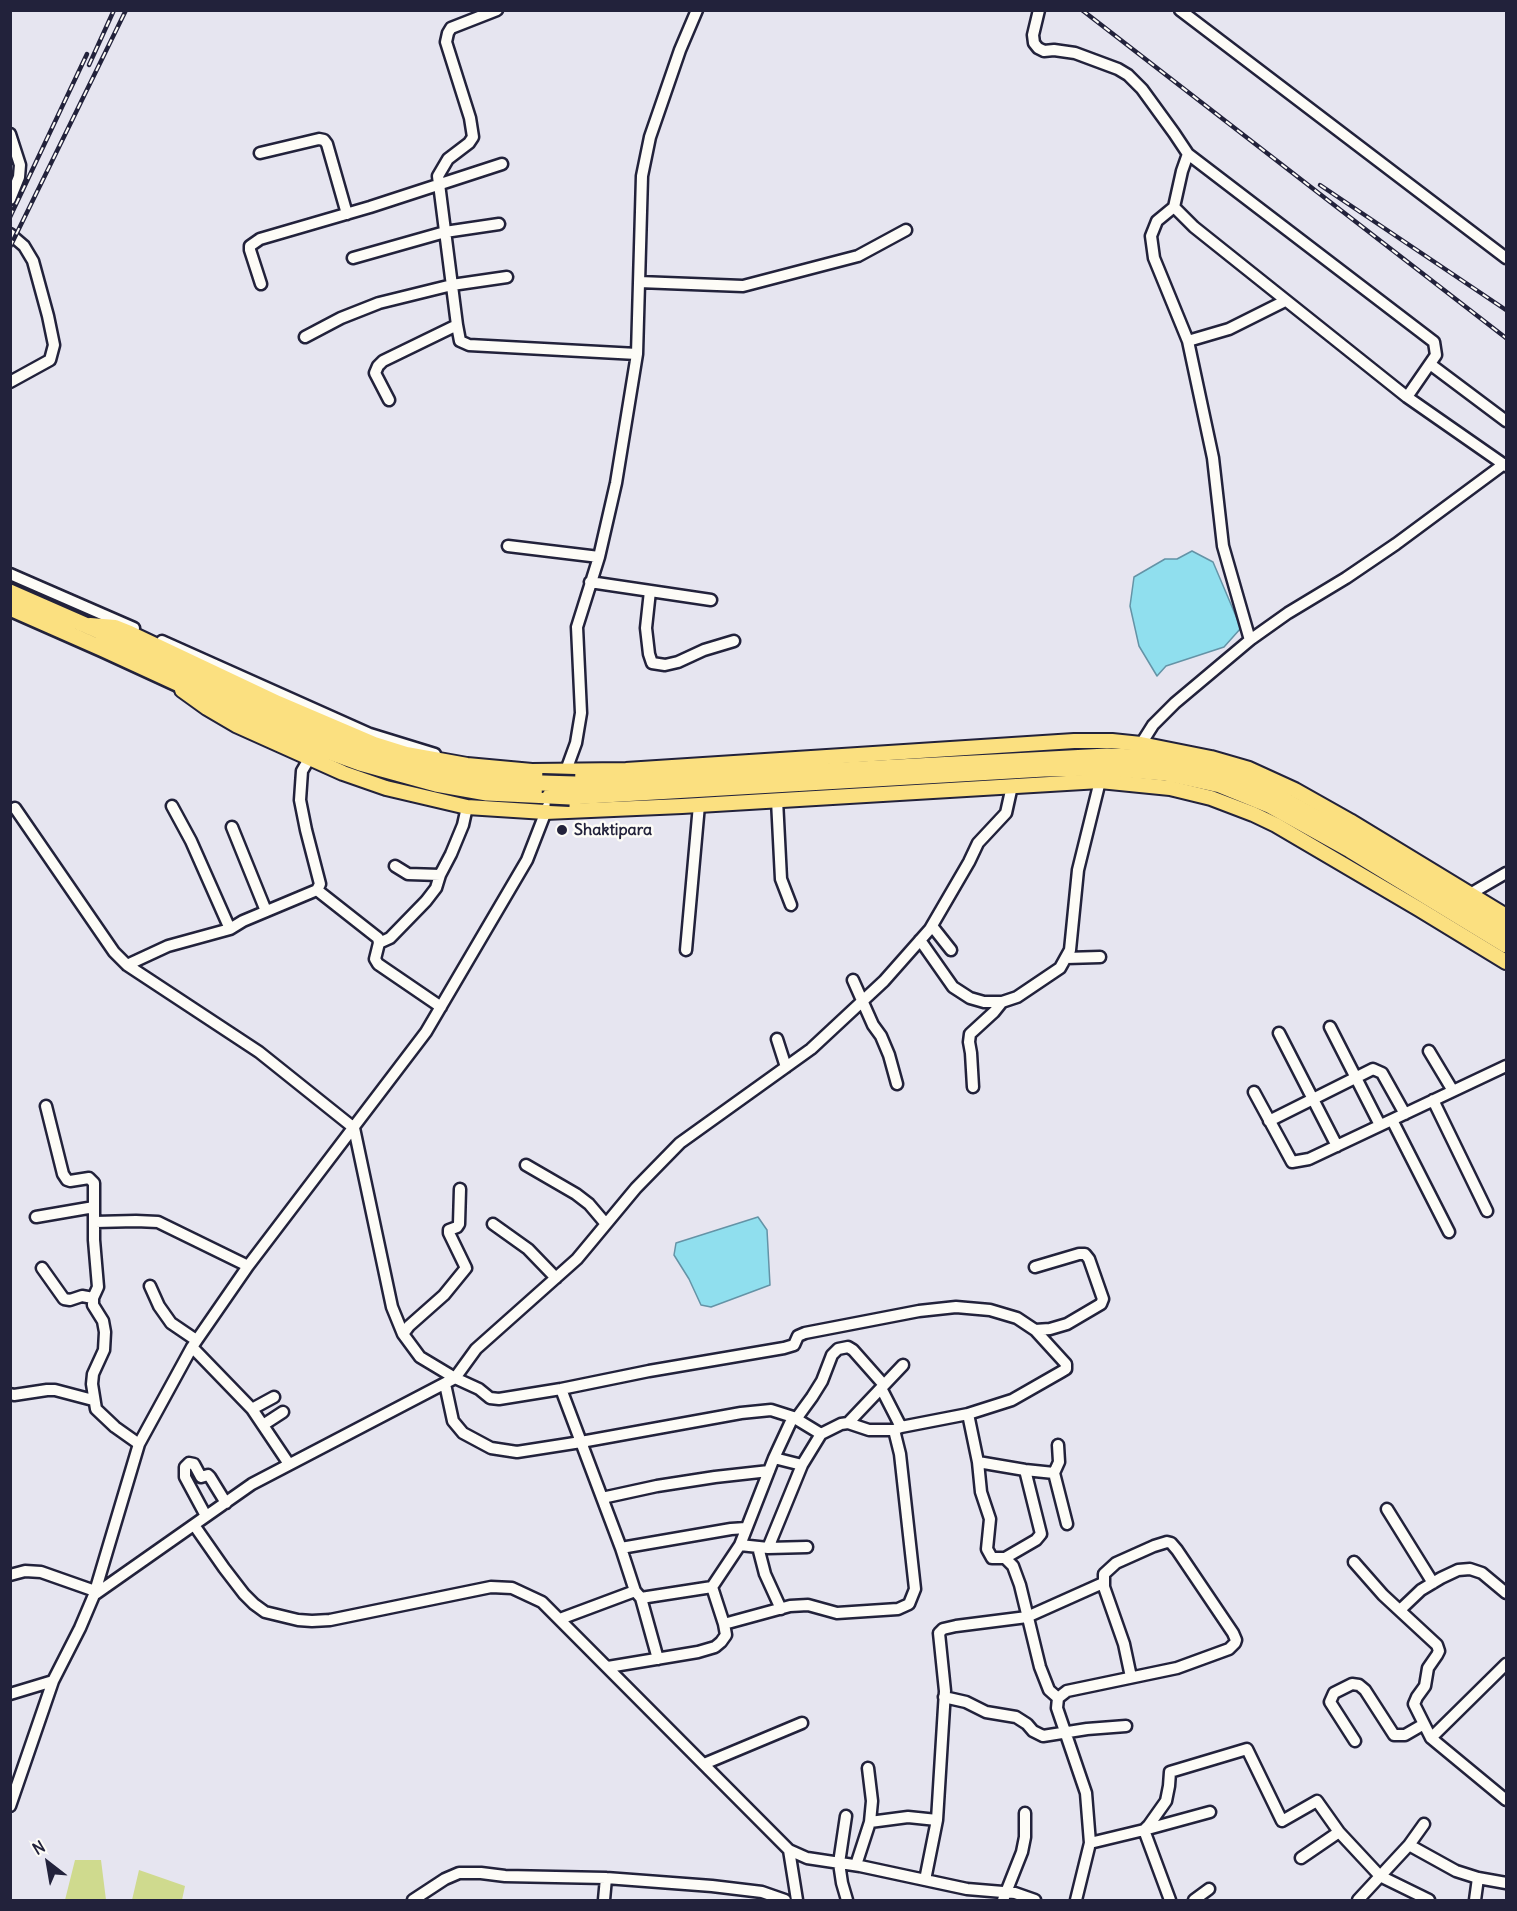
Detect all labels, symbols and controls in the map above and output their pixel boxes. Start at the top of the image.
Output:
place label: Shaktipara [574,820,652,840]
marker: Shaktipara [555,823,569,837]
north arrow [18,1833,78,1893]
text: N [29,1836,49,1859]

